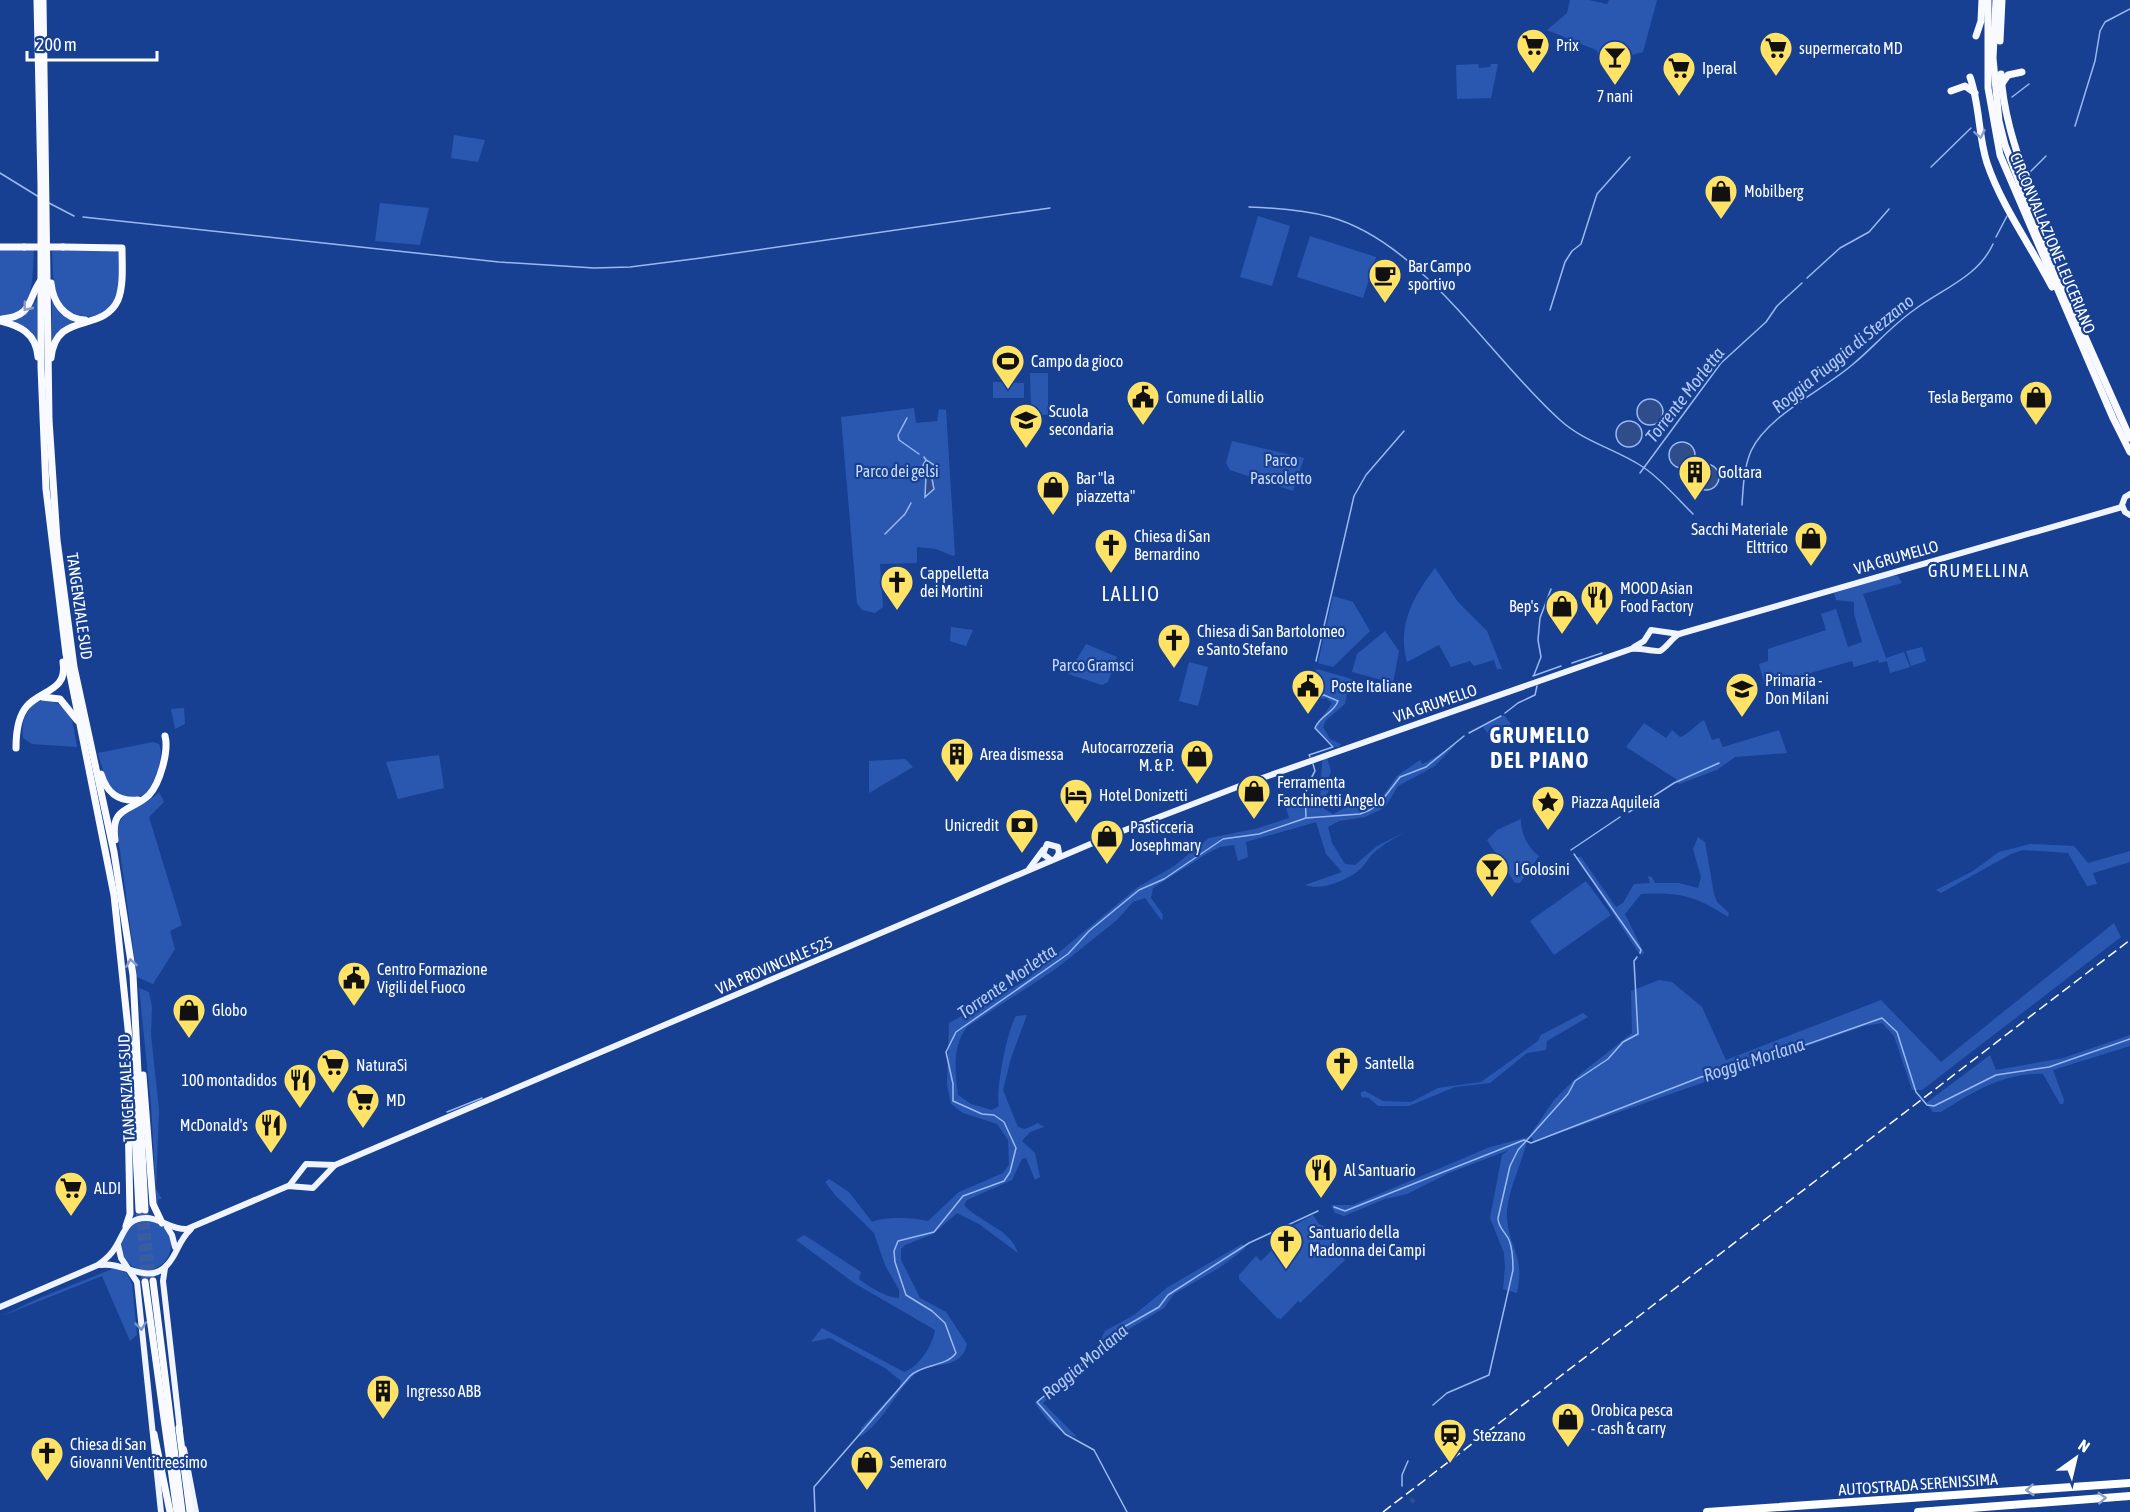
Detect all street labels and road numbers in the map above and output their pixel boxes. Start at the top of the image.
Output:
street label: CIRCONVALLAZIONE LEUCERIANO [2007,150,2099,336]
street label: VIA GRUMELLO [1852,536,1940,578]
street label: TANGENZIALE SUD [64,551,96,661]
street label: VIA GRUMELLO [1391,680,1479,726]
street label: VIA PROVINCIALE 525 [713,932,835,998]
street label: TANGENZIALE SUD [114,1034,138,1142]
street label: AUTOSTRADA SERENISSIMA [1838,1469,1999,1499]

